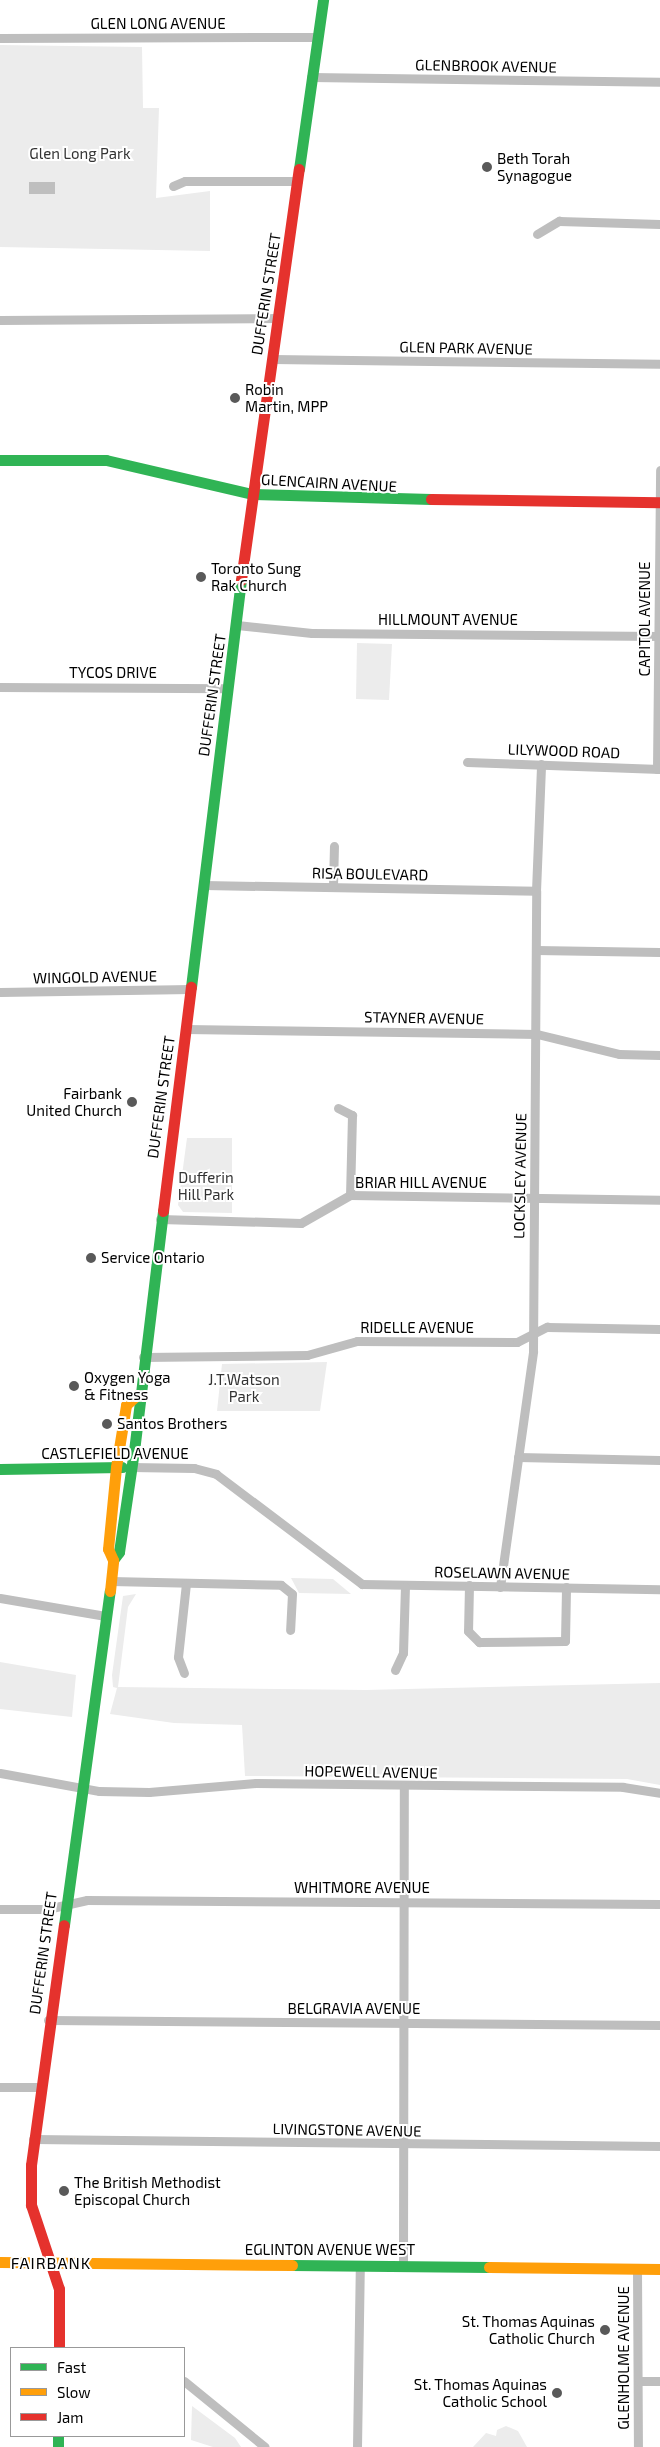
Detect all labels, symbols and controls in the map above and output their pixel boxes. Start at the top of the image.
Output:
street label: GLEN LONG AVENUE [90,15,226,33]
street label: GLENBROOK AVENUE [415,56,557,76]
park label: Glen Long Park [29,145,131,163]
place label: Beth Torah Synagogue [497,149,572,184]
marker: Beth Torah Synagogue [481,161,493,173]
street label: DUFFERIN STREET [247,232,285,356]
street label: GLEN PARK AVENUE [399,338,533,358]
place label: Robin Martin, MPP [245,380,328,415]
marker: Robin Martin, MPP [229,392,241,404]
street label: GLENCAIRN AVENUE [260,470,398,496]
place label: Toronto Sung Rak Church [211,559,301,594]
street label: CAPITOL AVENUE [636,561,654,677]
marker: Toronto Sung Rak Church [195,571,207,583]
street label: HILLMOUNT AVENUE [378,611,518,629]
street label: DUFFERIN STREET [194,633,230,757]
street label: TYCOS DRIVE [69,664,157,682]
street label: LILYWOOD ROAD [507,740,621,762]
street label: RISA BOULEVARD [311,864,429,884]
street label: WINGOLD AVENUE [33,967,157,987]
street label: STAYNER AVENUE [364,1008,484,1028]
street label: DUFFERIN STREET [143,1035,179,1159]
place label: Fairbank United Church [26,1084,122,1119]
marker: Fairbank United Church [126,1096,138,1108]
street label: LOCKSLEY AVENUE [510,1113,530,1239]
park label: Dufferin Hill Park [178,1168,234,1203]
street label: BRIAR HILL AVENUE [355,1174,487,1192]
place label: Service Ontario [101,1249,205,1267]
marker: Service Ontario [85,1252,97,1264]
street label: RIDELLE AVENUE [360,1319,474,1337]
place label: Oxygen Yoga & Fitness [84,1368,171,1403]
park label: J.T.Watson Park [208,1370,280,1405]
marker: Oxygen Yoga & Fitness [68,1380,80,1392]
place label: Santos Brothers [117,1415,227,1433]
marker: Santos Brothers [101,1418,113,1430]
street label: CASTLEFIELD AVENUE [41,1445,189,1463]
street label: ROSELAWN AVENUE [434,1563,570,1583]
street label: HOPEWELL AVENUE [304,1762,438,1782]
street label: WHITMORE AVENUE [294,1879,430,1897]
street label: DUFFERIN STREET [25,1891,61,2015]
street label: BELGRAVIA AVENUE [287,2000,421,2018]
street label: LIVINGSTONE AVENUE [272,2120,422,2140]
place label: The British Methodist Episcopal Church [74,2173,221,2208]
marker: The British Methodist Episcopal Church [58,2185,70,2197]
street label: EGLINTON AVENUE WEST [245,2241,415,2259]
district label: FAIRBANK [10,2253,92,2273]
street label: GLENHOLME AVENUE [615,2286,633,2430]
place label: St. Thomas Aquinas Catholic Church [461,2312,595,2347]
marker: St. Thomas Aquinas Catholic Church [599,2324,611,2336]
legend [10,2347,185,2437]
text: Fast [57,2358,86,2376]
place label: St. Thomas Aquinas Catholic School [413,2375,547,2410]
text: Slow [57,2383,91,2401]
marker: St. Thomas Aquinas Catholic School [551,2387,563,2399]
text: Jam [57,2408,83,2426]

